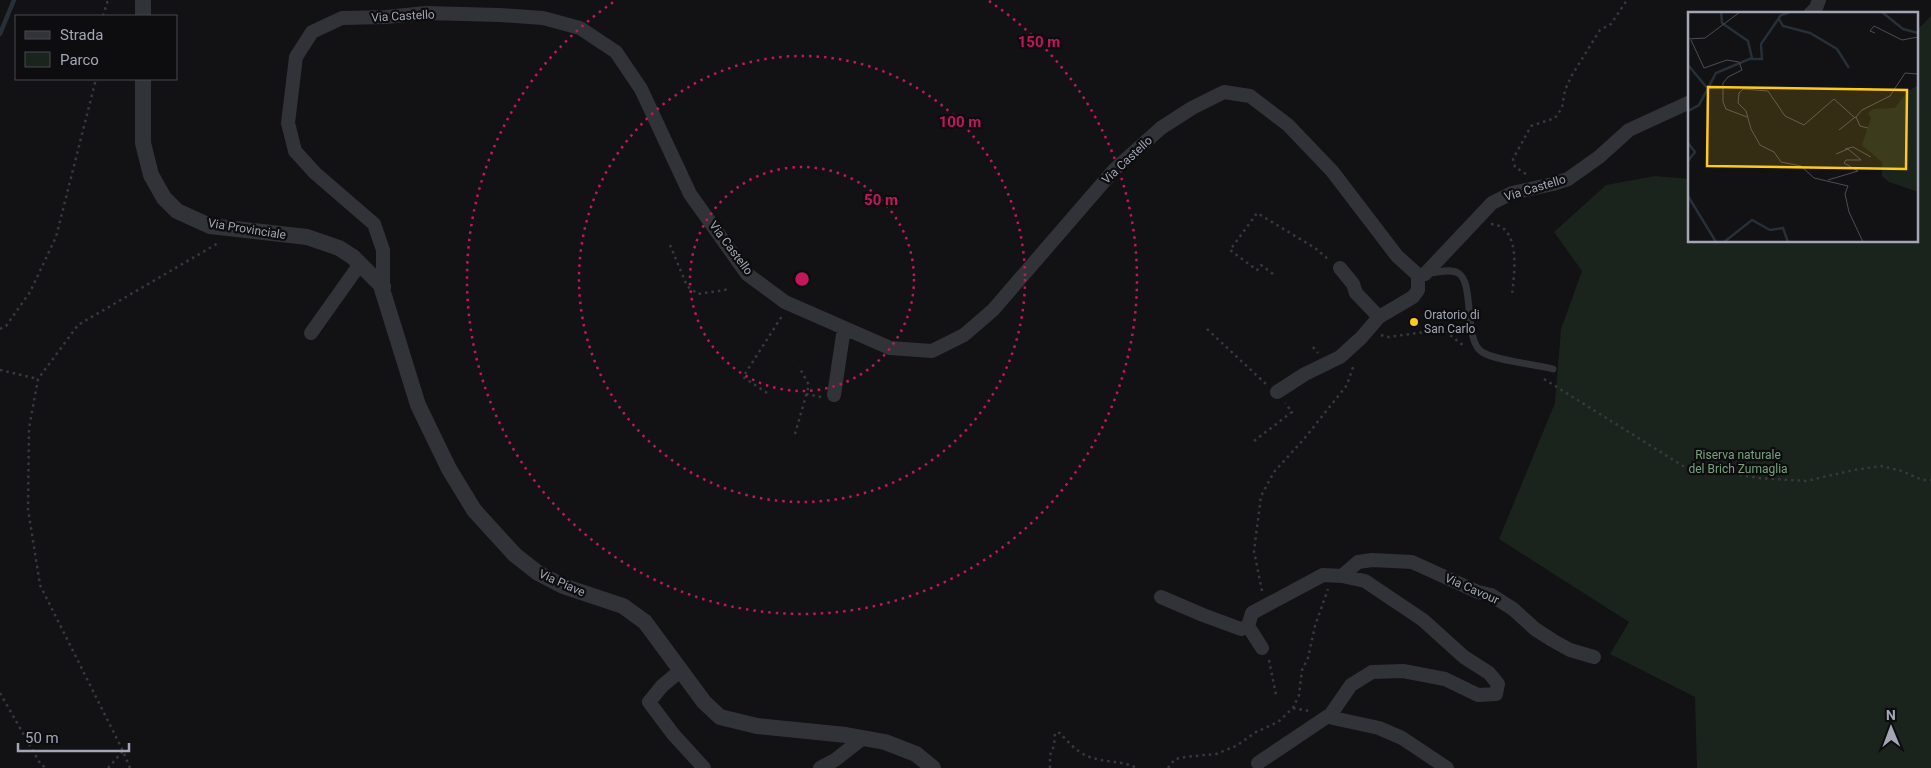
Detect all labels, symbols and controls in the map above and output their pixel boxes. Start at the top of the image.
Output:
street label: Via Castello [371,7,435,25]
inset map [1688,12,1918,242]
legend [15,15,178,80]
text: Strada [60,26,103,44]
text: 150 m [1018,33,1060,51]
text: Parco [60,51,99,69]
text: 100 m [939,113,981,131]
street label: Via Castello [1099,133,1155,187]
street label: Via Castello [1503,172,1568,204]
text: 50 m [864,191,898,209]
street label: Via Provinciale [207,216,287,242]
street label: Via Castello [706,218,756,278]
centre of rings [793,270,811,288]
place label: Oratorio di San Carlo [1424,308,1480,336]
marker: Oratorio di San Carlo [1408,316,1420,328]
park label: Riserva naturale del Brich Zumaglia [1688,448,1788,476]
street label: Via Piave [537,567,587,599]
street label: Via Cavour [1443,571,1501,607]
north arrow [1866,703,1916,753]
text: N [1886,707,1896,723]
scale bar [18,720,129,752]
text: 50 m [25,729,59,747]

